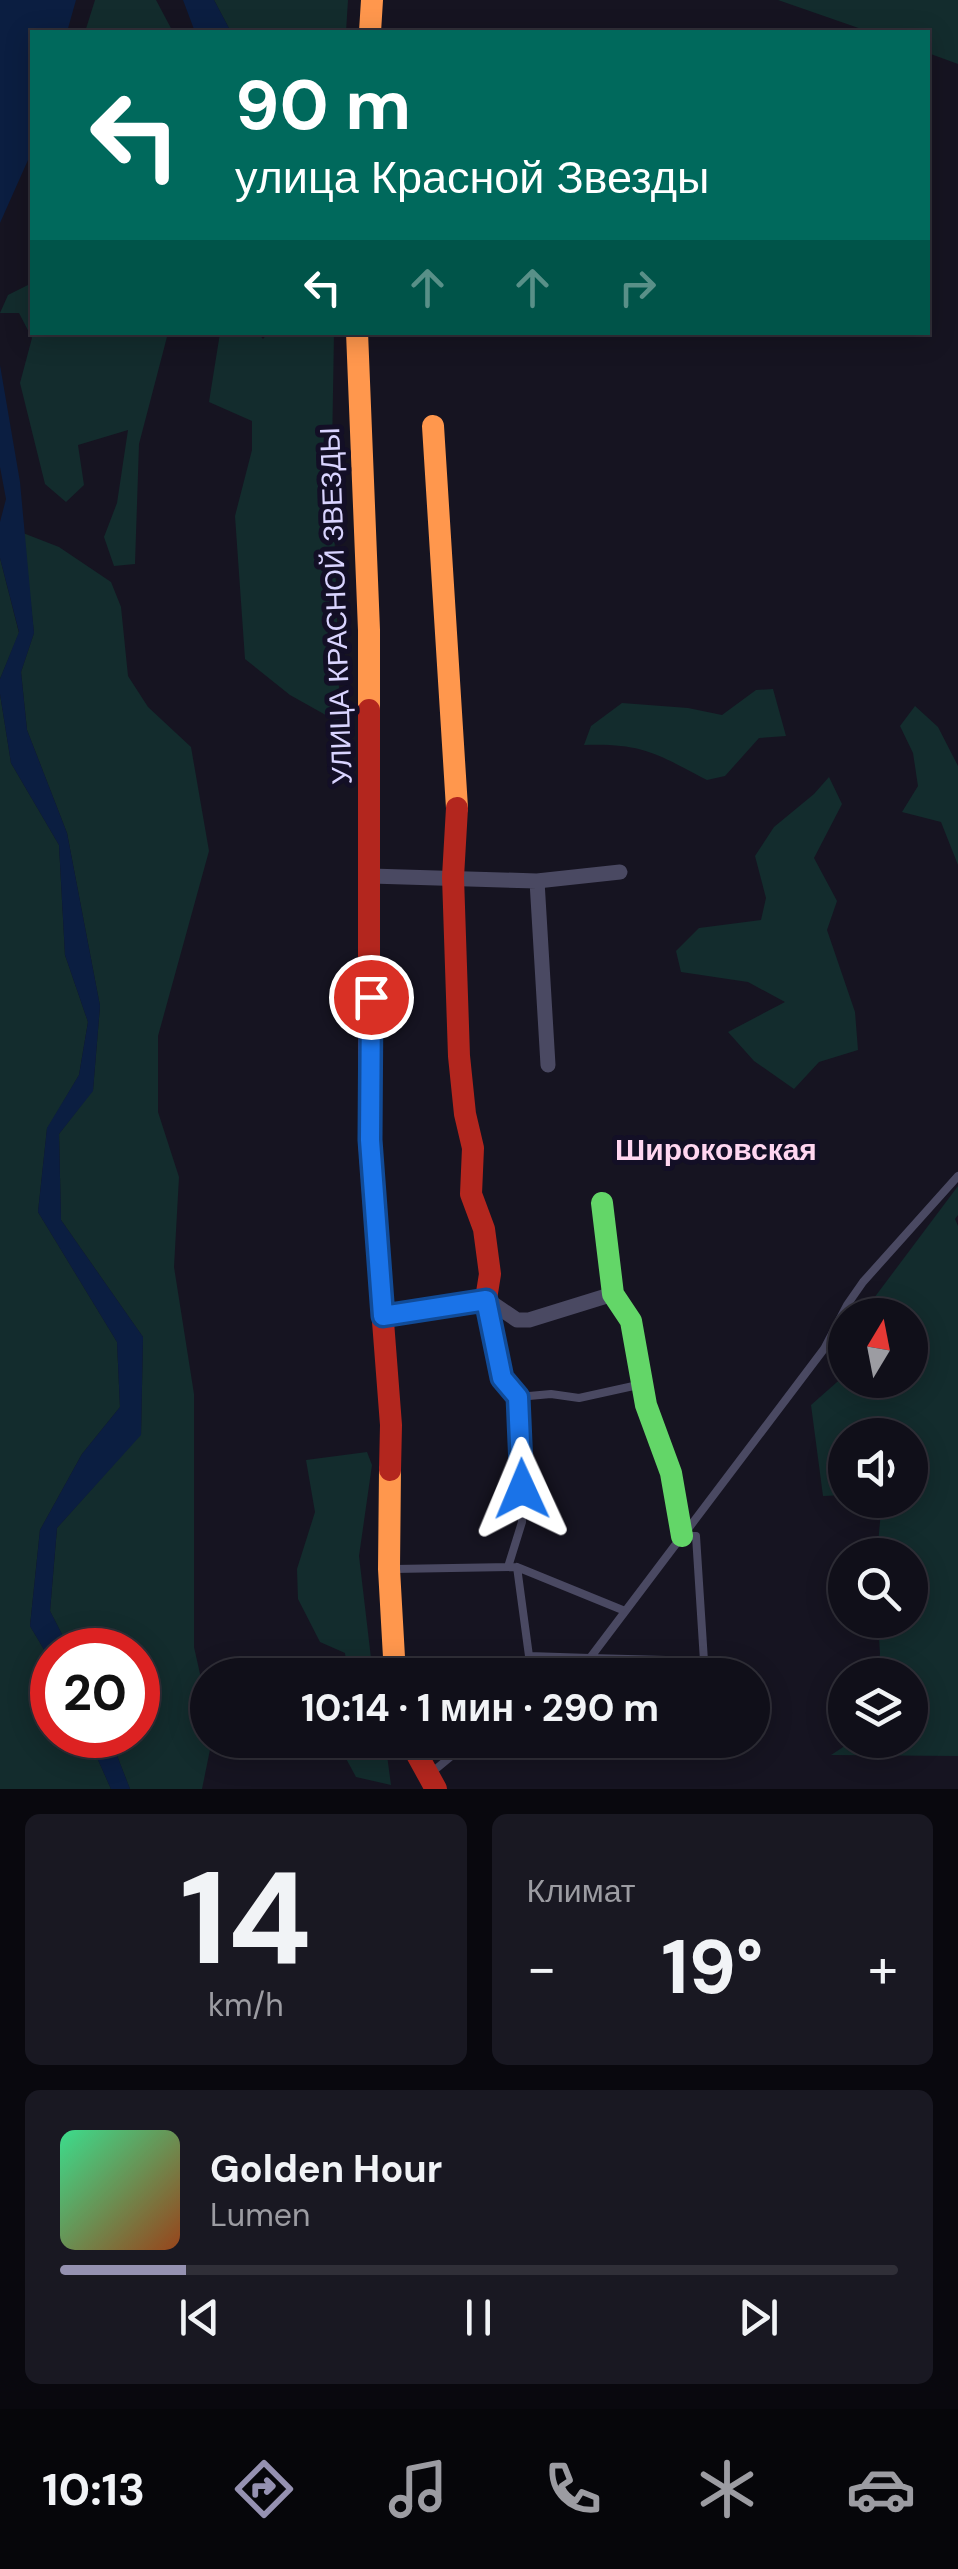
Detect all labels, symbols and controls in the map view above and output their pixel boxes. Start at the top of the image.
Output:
text: 90 m [235,60,411,151]
icon: left [70,70,200,200]
text: улица Красной Звезды [235,148,709,207]
icon: left [295,260,350,315]
icon: ahead [400,260,455,315]
icon: ahead [505,260,560,315]
icon: right [610,260,665,315]
street label: УЛИЦА КРАСНОЙ ЗВЕЗДЫ [311,427,361,785]
pin [329,955,414,1040]
icon: arrive [344,970,399,1025]
district label: Широковская [615,1130,817,1169]
north arrow [828,1298,928,1398]
map controls [828,1298,928,1758]
button: sound [828,1418,928,1518]
position arrow [470,1437,574,1541]
button: search [828,1538,928,1638]
speed limit sign: 20 [30,1628,160,1758]
button: layers [828,1658,928,1758]
text: 10:14 · 1 мин · 290 m [301,1683,659,1733]
text: 14 [180,1834,312,2003]
text: Климат [527,1870,635,1912]
text: 19° [661,1919,763,2016]
text: − [527,1932,557,2004]
text: + [868,1932,898,2004]
text: km/h [208,1984,284,2026]
text: Golden Hour [210,2144,442,2194]
text: Lumen [210,2194,310,2236]
icon: previous [172,2290,227,2345]
icon: pause [451,2290,506,2345]
icon: next [731,2290,786,2345]
icon: directions [229,2454,299,2524]
icon: music [383,2454,453,2524]
icon: phone [538,2454,608,2524]
icon: climate [692,2454,762,2524]
icon: car [846,2454,916,2524]
text: 10:13 [42,2460,145,2519]

